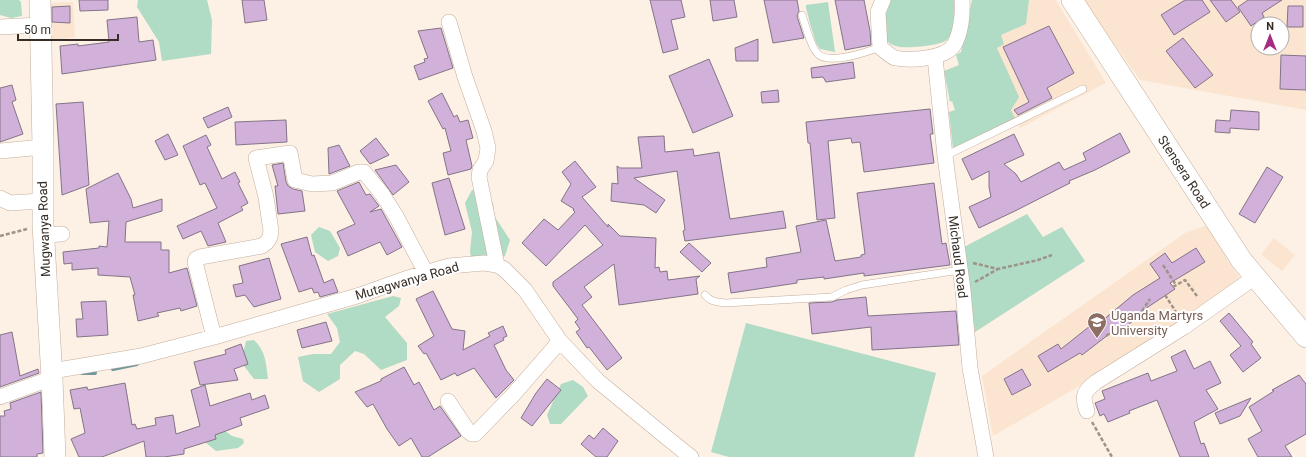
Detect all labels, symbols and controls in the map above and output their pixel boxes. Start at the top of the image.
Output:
scale bar [18,16,118,42]
north arrow [1250,16,1290,56]
text: N [1266,20,1274,33]
text: 50 m [24,23,51,37]
street label: Stensera Road [1155,133,1213,211]
street label: Mugwanya Road [35,181,53,277]
street label: Michaud Road [945,215,971,299]
street label: Mutagwanya Road [353,259,461,303]
place label: Uganda Martyrs University [1111,308,1204,338]
school or university icon: Uganda Martyrs University [1086,311,1108,339]

